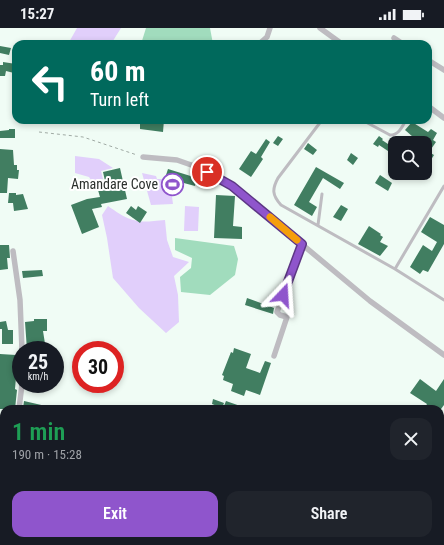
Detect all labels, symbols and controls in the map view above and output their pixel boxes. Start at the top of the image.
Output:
text: 15:27 [20,5,54,23]
text: 60 m [90,55,146,88]
icon: left [24,56,76,108]
text: Turn left [90,89,149,110]
map controls [388,136,432,180]
button: search [388,136,432,180]
pin [190,155,224,189]
icon: arrive [196,161,218,183]
sports icon: Amandare Cove [160,171,186,197]
place label: Amandare Cove [71,176,158,192]
position arrow [262,274,304,316]
speed limit sign: 30 [72,341,124,393]
text: 25 [28,350,48,374]
text: km/h [28,371,48,382]
text: 1 min [12,418,65,446]
button: close [390,418,432,460]
text: 190 m · 15:28 [12,447,82,462]
button: Exit [12,491,218,537]
button: Share [226,491,432,537]

